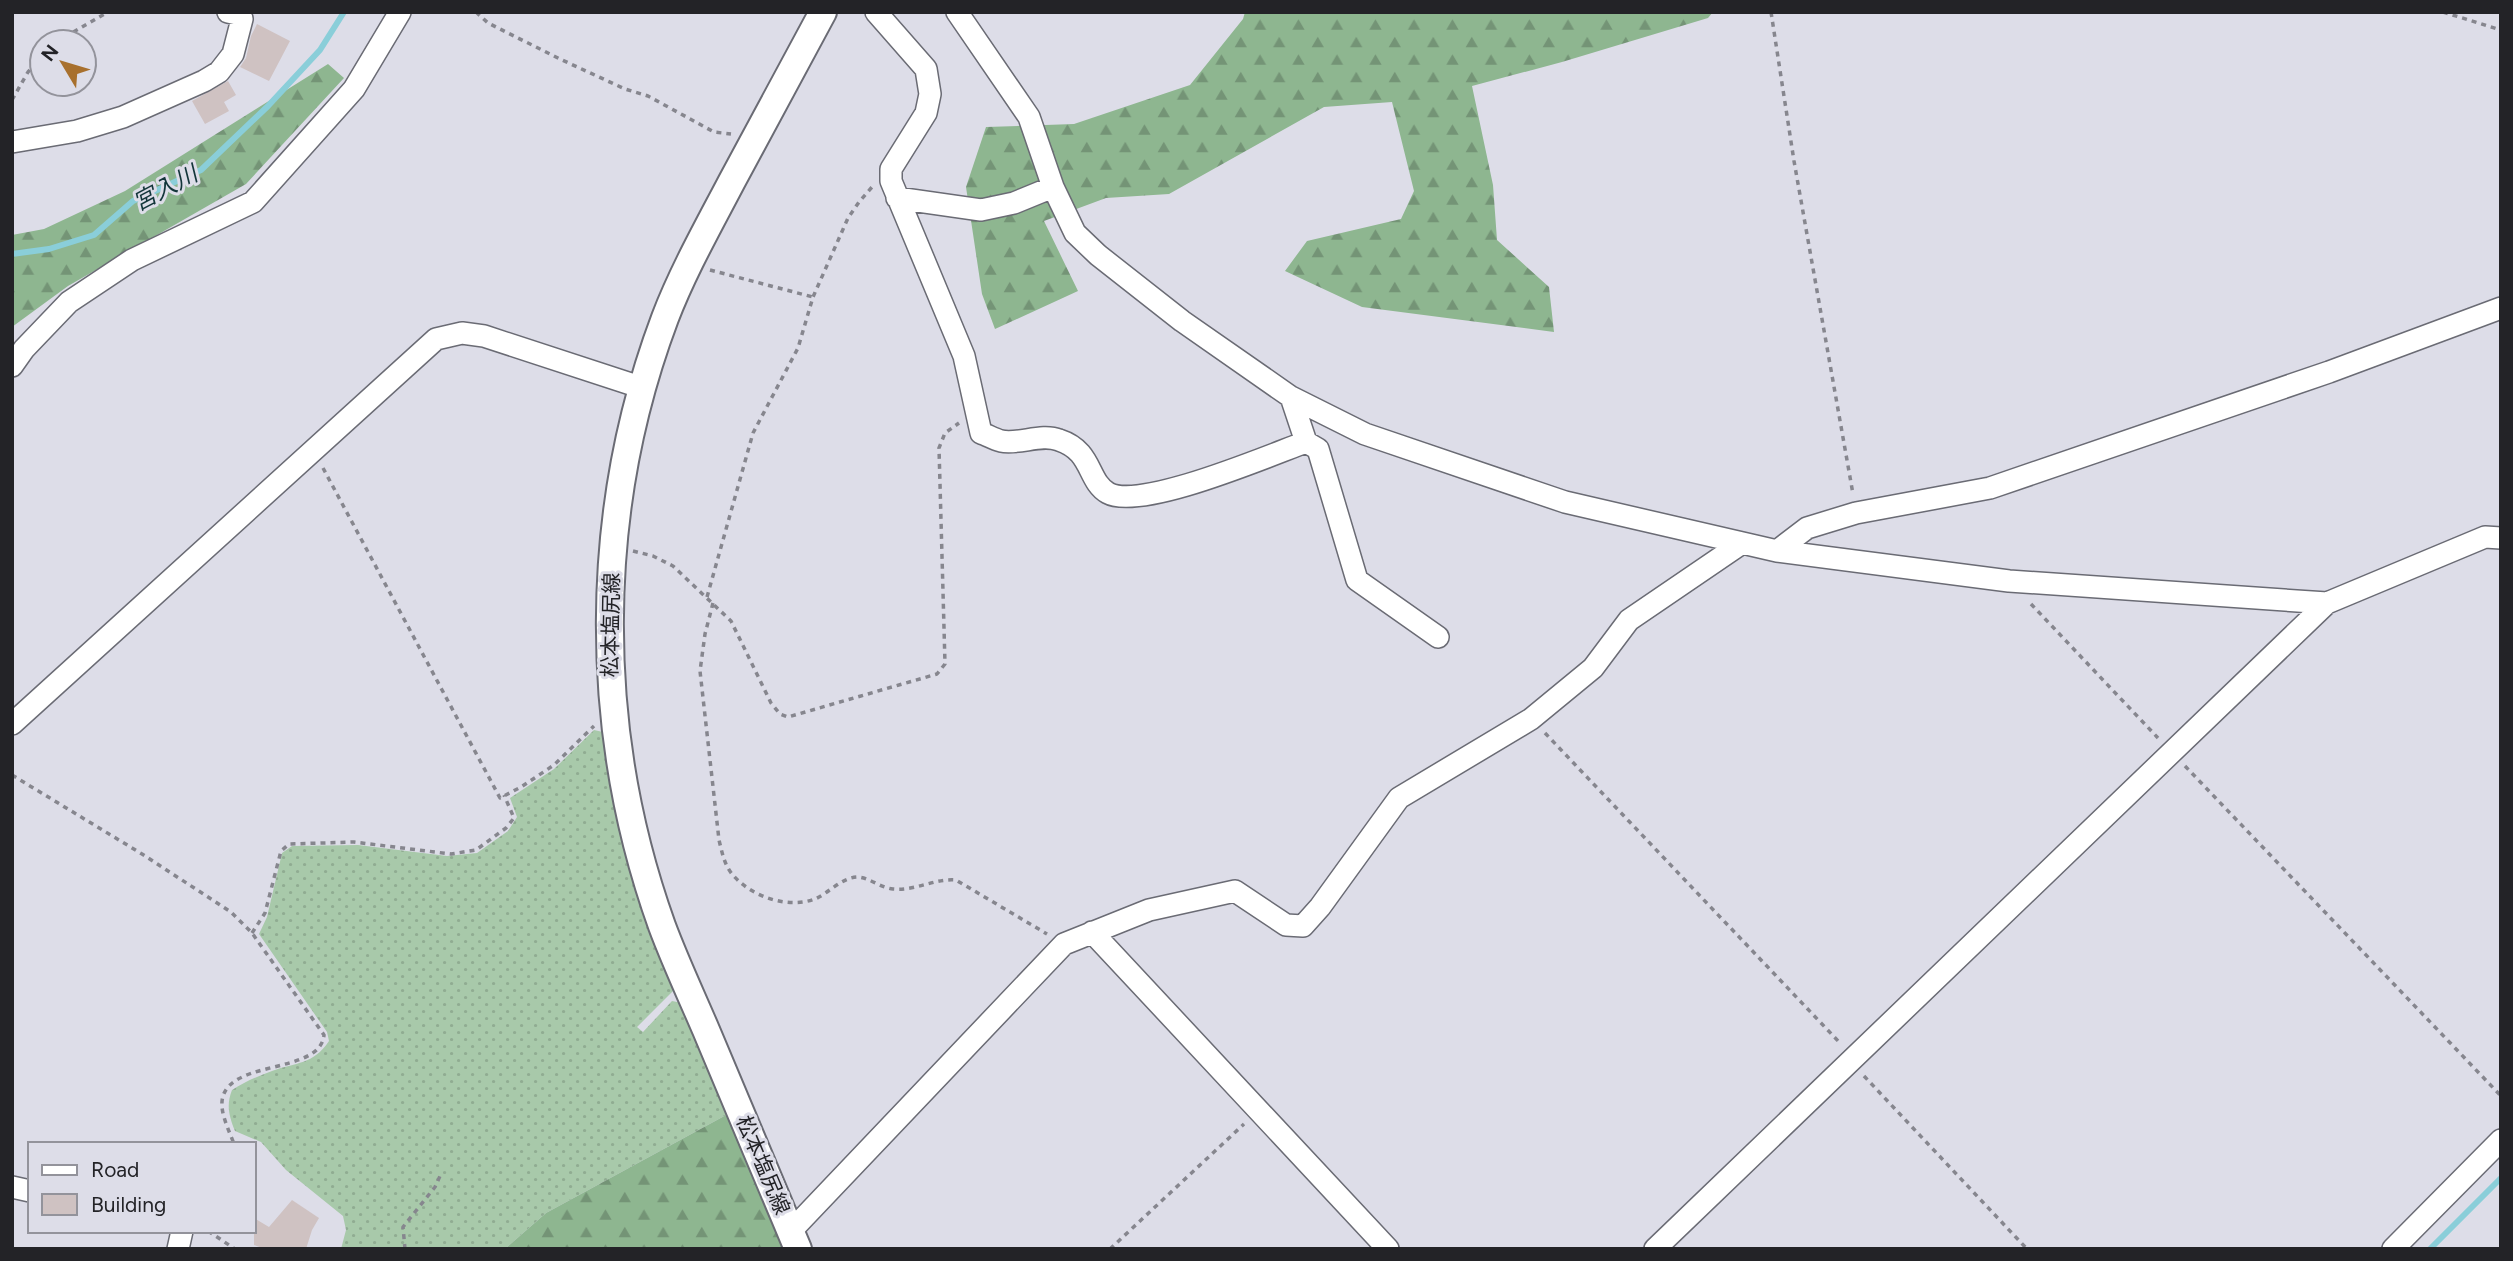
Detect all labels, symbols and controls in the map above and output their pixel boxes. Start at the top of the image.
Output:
north arrow [28,28,98,98]
text: N [36,40,64,66]
water label: 宮入川 [128,158,205,217]
street label: 松本塩尻線 [597,572,624,678]
street label: 松本塩尻線 [731,1112,795,1218]
legend [28,1142,256,1233]
text: Road [91,1157,139,1182]
text: Building [91,1192,166,1217]

